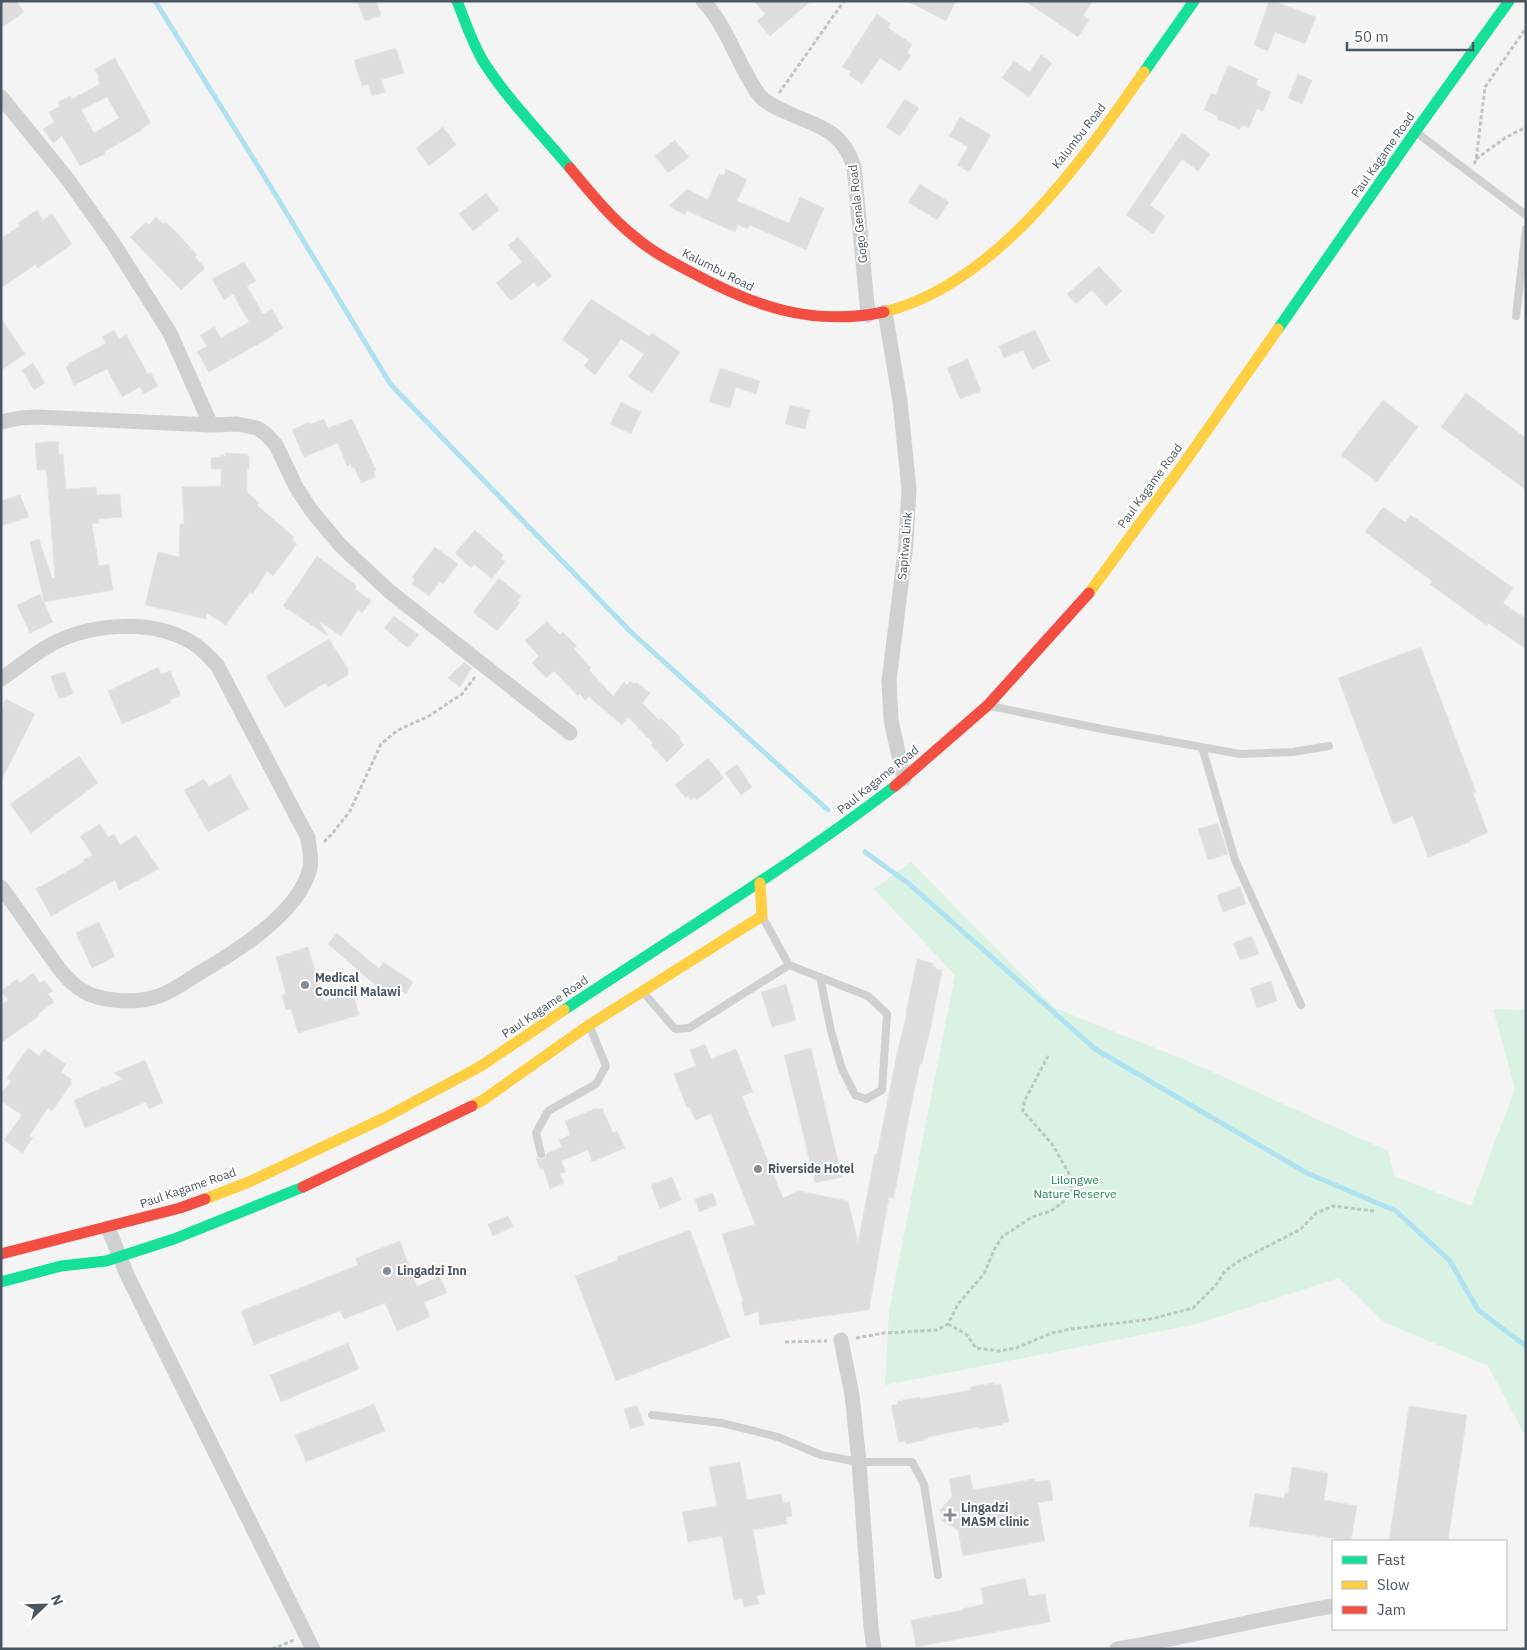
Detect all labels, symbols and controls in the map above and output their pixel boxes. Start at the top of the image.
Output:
scale bar [1347,20,1473,52]
text: 50 m [1354,27,1389,46]
street label: Kalumbu Road [1049,100,1109,171]
street label: Paul Kagame Road [1348,109,1418,200]
street label: Gogo Genala Road [845,164,870,264]
street label: Kalumbu Road [680,245,757,294]
street label: Paul Kagame Road [1114,441,1185,531]
street label: Sapitwa Link [894,511,915,581]
street label: Paul Kagame Road [834,742,921,817]
place label: Medical Council Malawi [315,970,401,999]
street label: Paul Kagame Road [499,972,591,1041]
marker: Medical Council Malawi [299,979,311,991]
place label: Riverside Hotel [768,1161,855,1176]
marker: Riverside Hotel [752,1163,764,1175]
street label: Paul Kagame Road [138,1164,238,1211]
park label: Lilongwe Nature Reserve [1033,1172,1117,1201]
place label: Lingadzi Inn [397,1263,467,1278]
marker: Lingadzi Inn [381,1265,393,1277]
place label: Lingadzi MASM clinic [961,1500,1029,1529]
marker: Lingadzi MASM clinic [943,1508,957,1522]
legend [1332,1540,1507,1630]
text: Fast [1377,1550,1405,1569]
text: Slow [1377,1575,1410,1594]
north arrow [20,1580,70,1630]
text: N [47,1592,67,1608]
text: Jam [1377,1600,1406,1619]

